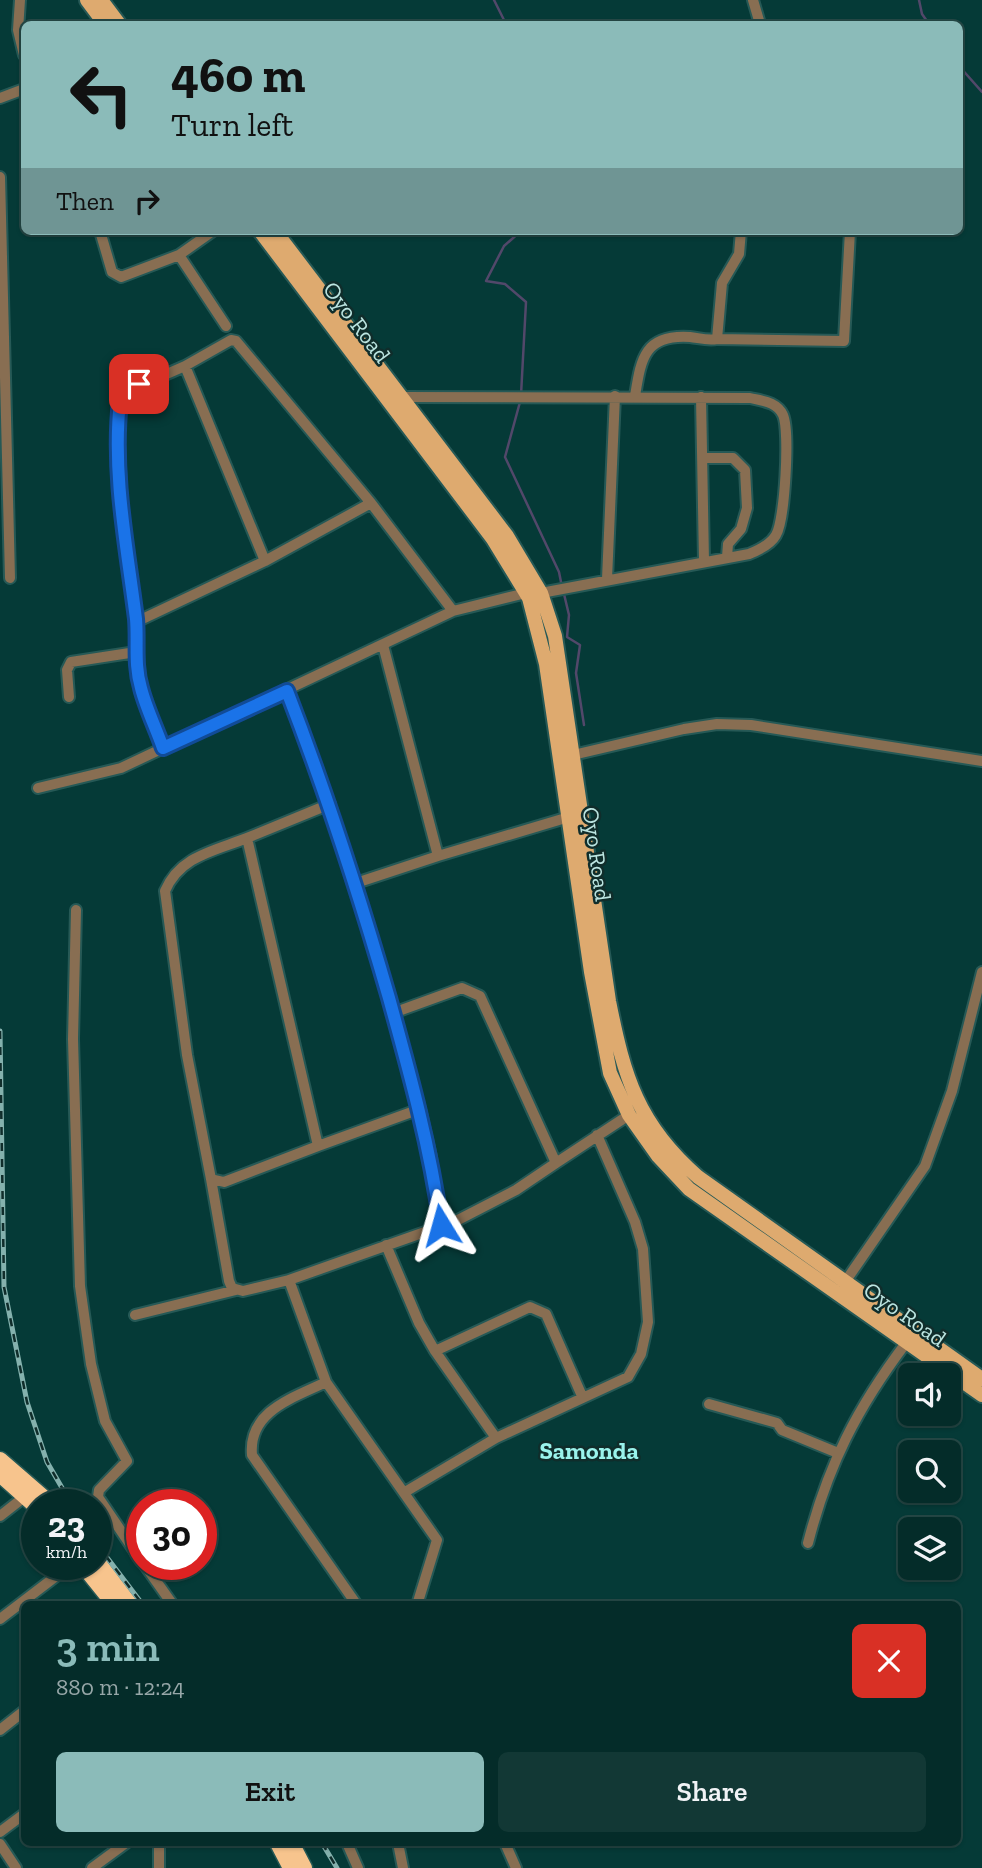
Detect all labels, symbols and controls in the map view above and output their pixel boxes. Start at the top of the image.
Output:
text: 460 m [171,46,306,105]
icon: left [56,49,147,140]
text: Turn left [171,106,293,144]
icon: right [128,182,166,220]
text: Then [56,185,114,217]
street label: Oyo Road [317,276,397,369]
pin [109,354,169,414]
icon: arrive [120,365,158,403]
street label: Oyo Road [577,805,618,903]
position arrow [404,1188,478,1262]
street label: Oyo Road [858,1275,952,1353]
map controls [898,1363,961,1580]
button: sound [898,1363,961,1426]
district label: Samonda [539,1436,639,1465]
button: search [898,1440,961,1503]
speed limit sign: 30 [126,1489,217,1580]
text: 23 [48,1504,85,1546]
button: layers [898,1517,961,1580]
text: km/h [46,1541,87,1563]
text: 3 min [56,1621,160,1672]
button: close [852,1624,926,1698]
text: 880 m · 12:24 [56,1673,185,1701]
button: Exit [56,1752,484,1832]
button: Share [498,1752,926,1832]

